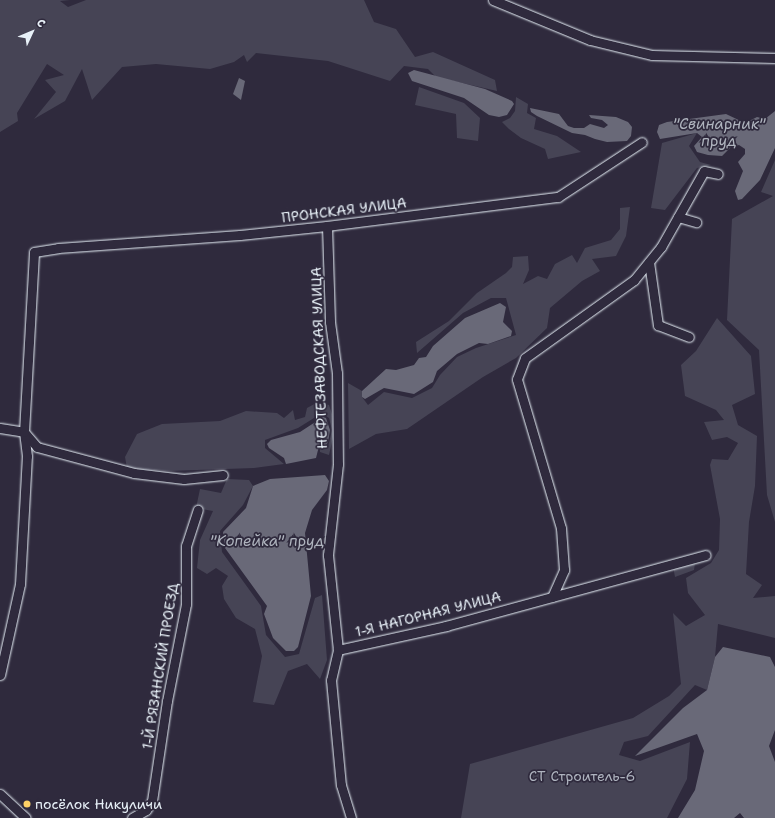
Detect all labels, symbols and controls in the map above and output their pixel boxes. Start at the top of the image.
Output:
north arrow [12,12,52,52]
text: С [33,16,49,31]
water label: "Свинарник" пруд [673,115,765,150]
street label: ПРОНСКАЯ УЛИЦА [280,194,408,226]
street label: НЕФТЕЗАВОДСКАЯ УЛИЦА [307,267,331,449]
water label: "Копейка" пруд [210,533,324,551]
street label: 1-Й РЯЗАНСКИЙ ПРОЕЗД [139,582,181,750]
street label: 1-Я НАГОРНАЯ УЛИЦА [353,588,503,640]
park label: СТ Строитель-6 [529,768,635,784]
place label: посёлок Никуличи [35,796,162,812]
marker: посёлок Никуличи [22,799,32,809]

